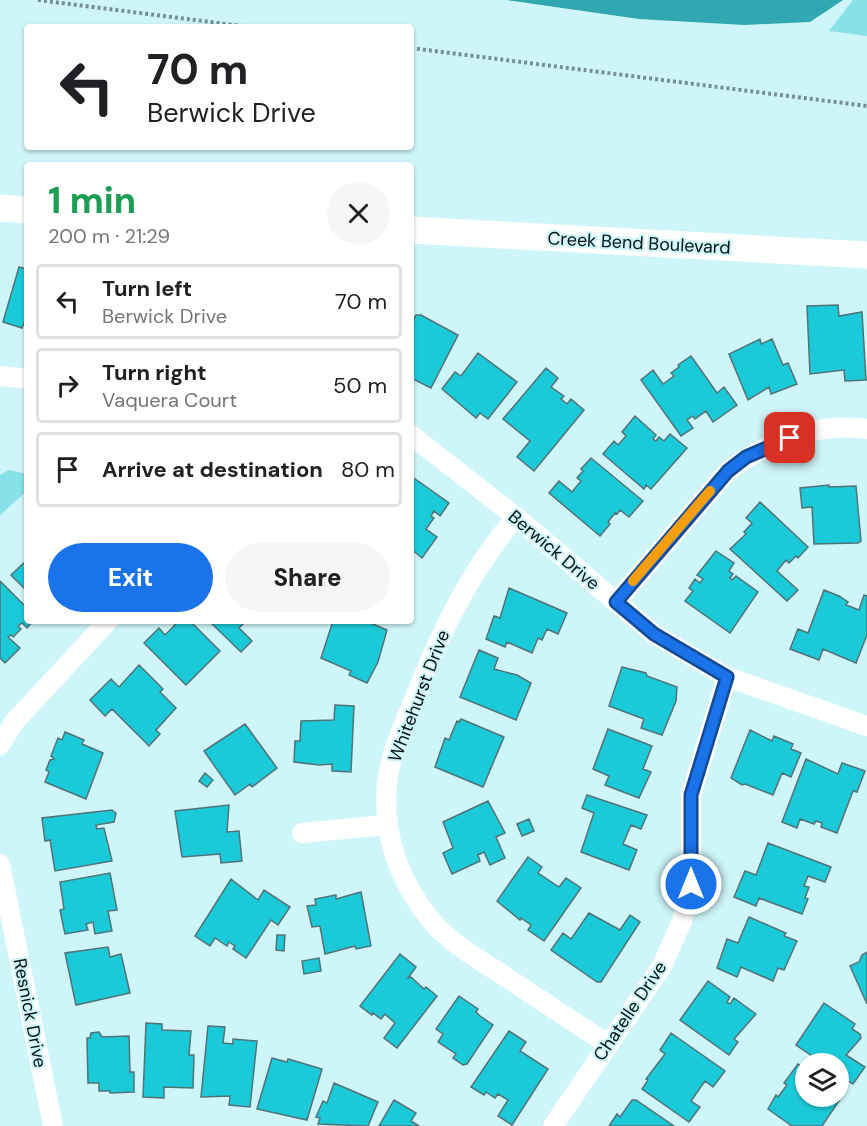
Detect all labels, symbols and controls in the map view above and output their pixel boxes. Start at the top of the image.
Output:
text: 70 m [147,42,248,97]
icon: left [48,48,126,126]
text: Berwick Drive [147,95,316,130]
text: 1 min [48,177,136,224]
button: close [327,182,390,245]
text: 200 m · 21:29 [48,223,170,249]
street label: Creek Bend Boulevard [547,226,731,260]
text: Turn left [102,274,192,303]
icon: left [51,285,84,318]
text: 70 m [335,287,387,316]
text: Berwick Drive [102,303,227,329]
text: Turn right [102,358,207,387]
icon: right [51,369,84,402]
text: 50 m [333,371,387,400]
text: Vaquera Court [102,387,237,413]
pin [764,412,815,463]
icon: arrive [773,421,806,454]
icon: arrive [51,453,84,486]
text: Arrive at destination [102,455,323,484]
text: 80 m [341,455,395,484]
street label: Berwick Drive [503,505,605,595]
button: Exit [48,543,213,612]
button: Share [225,543,390,612]
street label: Whitehurst Drive [383,627,455,765]
position arrow [659,852,723,916]
street label: Resnick Drive [8,956,52,1070]
street label: Chatelle Drive [588,956,672,1066]
map controls [795,1053,849,1107]
button: layers [795,1053,849,1107]

